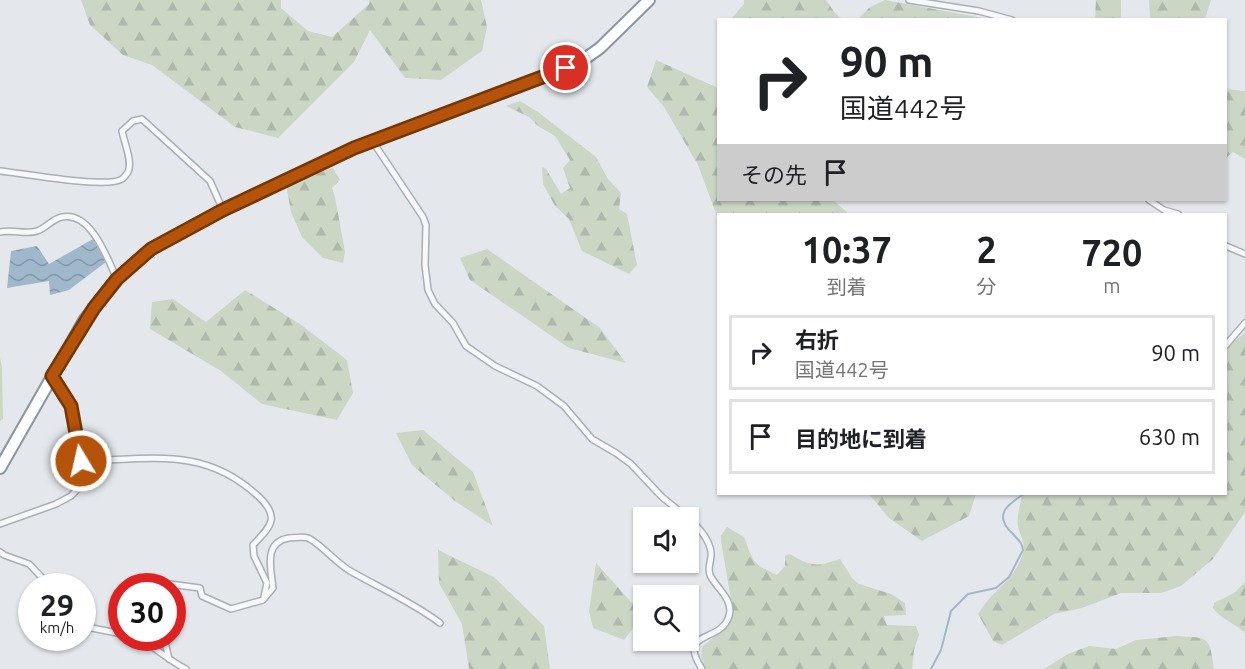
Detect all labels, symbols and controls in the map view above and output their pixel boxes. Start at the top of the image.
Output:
text: 90 m [840,38,934,85]
pin [540,42,591,93]
icon: right [741,42,819,120]
icon: arrive [549,51,582,84]
text: 国道442号 [840,93,967,123]
icon: arrive [819,156,852,189]
text: その先 [741,162,807,187]
text: 10:37 [802,229,892,270]
text: 2 [976,229,997,270]
text: 720 [1081,232,1142,273]
text: m [1103,274,1121,297]
text: 到着 [827,275,867,298]
text: 分 [977,275,997,298]
text: 右折 [795,327,839,352]
icon: right [744,336,777,369]
text: 90 m [1151,340,1200,365]
text: 国道442号 [795,358,889,381]
icon: arrive [744,420,777,453]
text: 630 m [1139,424,1200,449]
text: 目的地に到着 [795,426,927,451]
position arrow [49,429,113,493]
map controls [633,507,699,651]
button: sound [633,507,699,573]
speed limit sign: 30 [108,573,186,651]
button: search [633,585,699,651]
text: 29 [40,588,74,622]
text: km/h [40,619,74,636]

